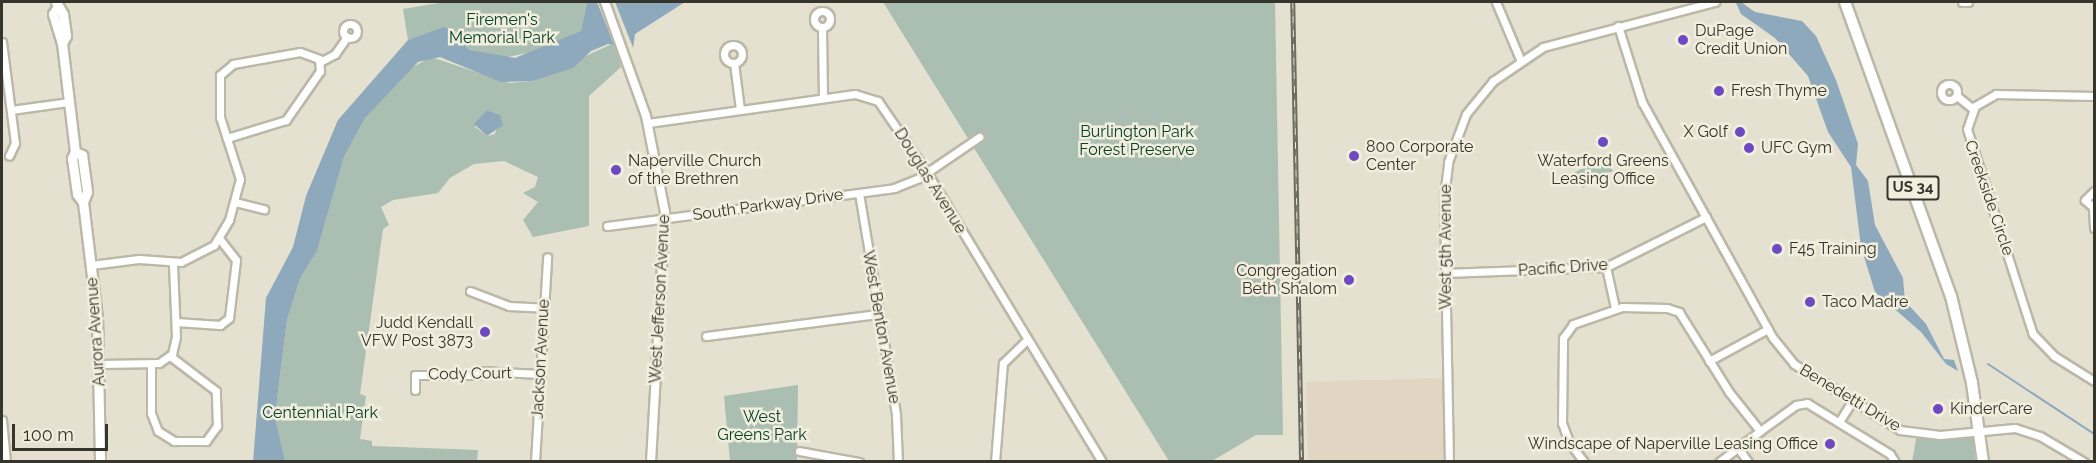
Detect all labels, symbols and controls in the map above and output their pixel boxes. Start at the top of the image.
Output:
park label: Firemen's Memorial Park [449,10,555,48]
place label: DuPage Credit Union [1695,21,1787,59]
marker: DuPage Credit Union [1676,33,1690,47]
place label: Fresh Thyme [1731,81,1827,101]
marker: Fresh Thyme [1712,84,1726,98]
park label: Burlington Park Forest Preserve [1079,122,1195,160]
place label: X Golf [1683,122,1728,142]
street label: Douglas Avenue [890,124,970,238]
marker: X Golf [1733,125,1747,139]
marker: Waterford Greens Leasing Office [1596,135,1610,149]
place label: 800 Corporate Center [1366,137,1474,175]
place label: UFC Gym [1761,138,1832,158]
street label: Creekside Circle [1960,138,2018,258]
marker: UFC Gym [1742,141,1756,155]
marker: 800 Corporate Center [1347,149,1361,163]
place label: Naperville Church of the Brethren [628,151,761,189]
place label: Waterford Greens Leasing Office [1537,151,1669,189]
marker: Naperville Church of the Brethren [609,163,623,177]
road number: US 34 [1886,176,1940,200]
street label: West 5th Avenue [1436,184,1456,310]
street label: South Parkway Drive [691,185,845,225]
street label: West Jefferson Avenue [646,214,674,384]
place label: F45 Training [1789,239,1877,259]
marker: F45 Training [1770,242,1784,256]
street label: West Benton Avenue [858,249,904,405]
street label: Pacific Drive [1517,255,1609,281]
place label: Congregation Beth Shalom [1236,261,1337,299]
marker: Congregation Beth Shalom [1342,273,1356,287]
street label: Aurora Avenue [83,277,109,387]
place label: Taco Madre [1822,292,1908,312]
marker: Taco Madre [1803,295,1817,309]
street label: Jackson Avenue [528,298,554,420]
place label: Judd Kendall VFW Post 3873 [360,313,473,351]
marker: Judd Kendall VFW Post 3873 [478,325,492,339]
street label: Benedetti Drive [1796,360,1904,436]
street label: Cody Court [428,364,512,384]
place label: KinderCare [1950,399,2033,419]
marker: KinderCare [1931,402,1945,416]
park label: Centennial Park [262,403,378,423]
park label: West Greens Park [717,407,807,445]
scale bar [15,412,111,450]
text: 100 m [23,424,74,445]
place label: Windscape of Naperville Leasing Office [1527,434,1818,454]
marker: Windscape of Naperville Leasing Office [1823,437,1837,451]

